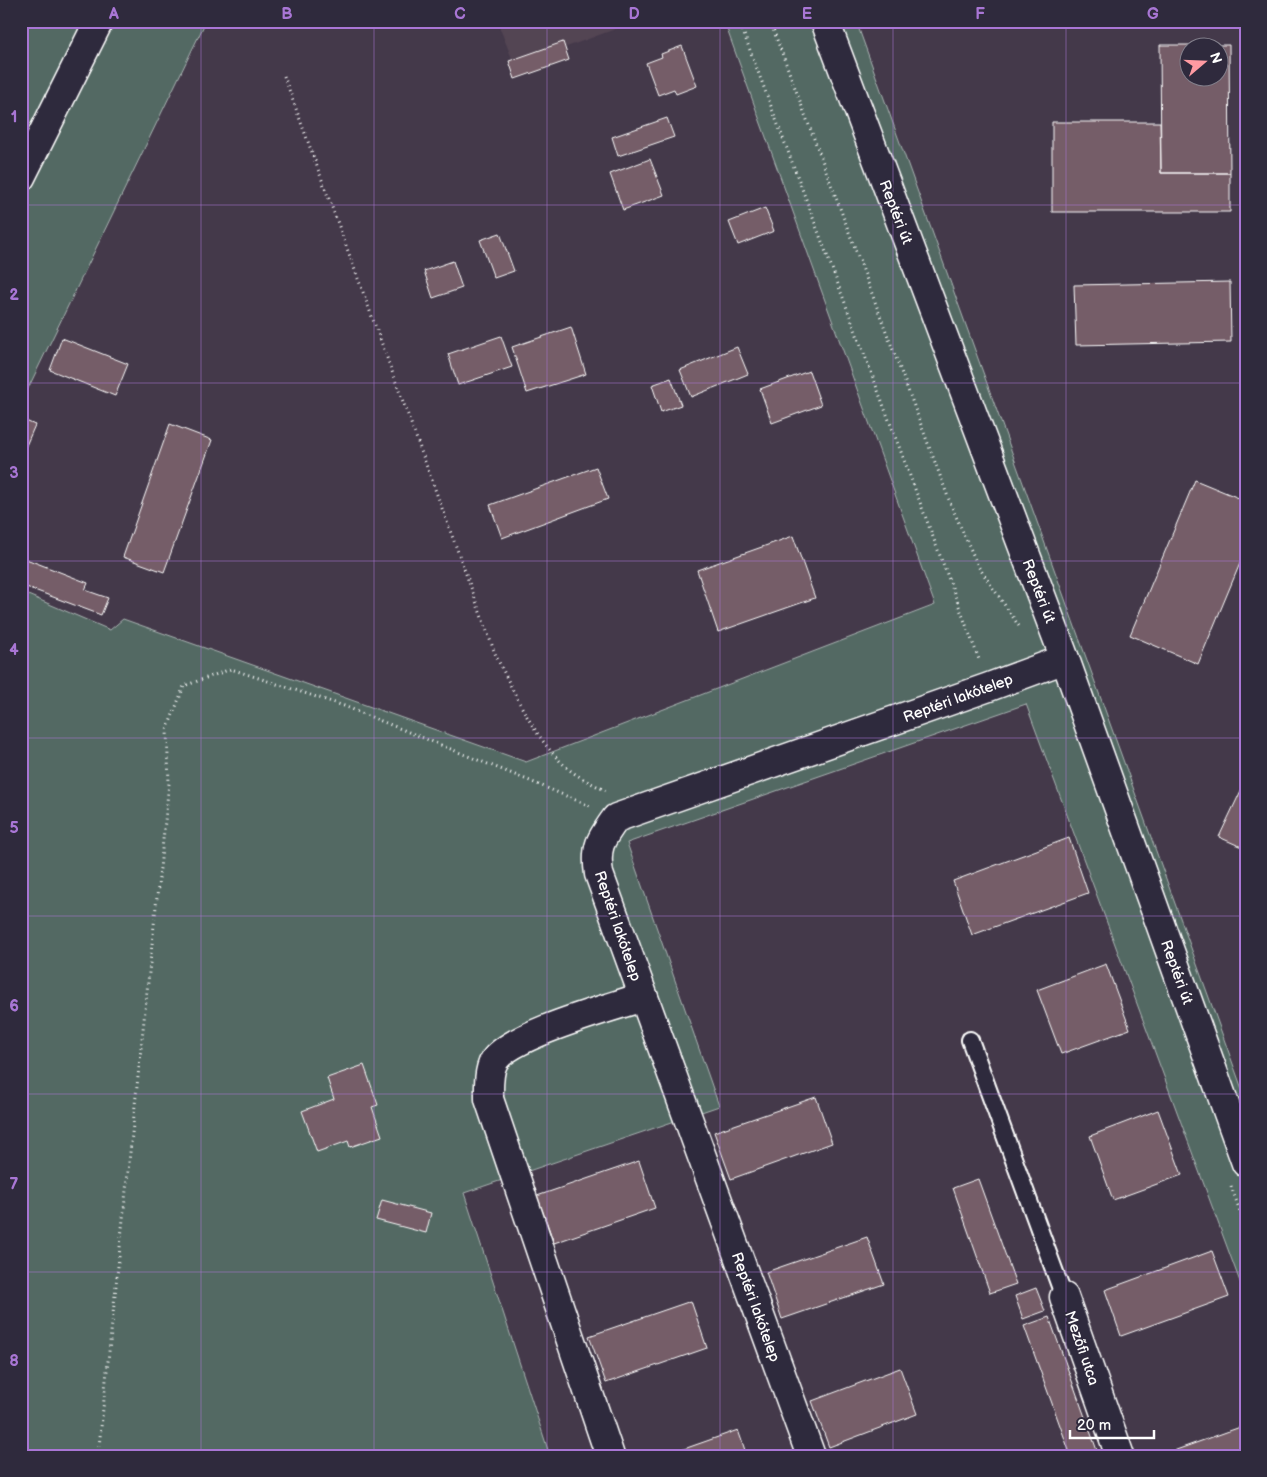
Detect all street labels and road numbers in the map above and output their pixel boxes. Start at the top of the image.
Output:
street label: Reptéri út [875,177,917,247]
street label: Reptéri út [1018,556,1060,626]
street label: Reptéri lakótelep [901,670,1016,727]
street label: Reptéri lakótelep [590,869,645,984]
street label: Reptéri út [1156,937,1197,1007]
street label: Reptéri lakótelep [727,1250,784,1365]
street label: Mezőfi utca [1060,1308,1103,1388]

